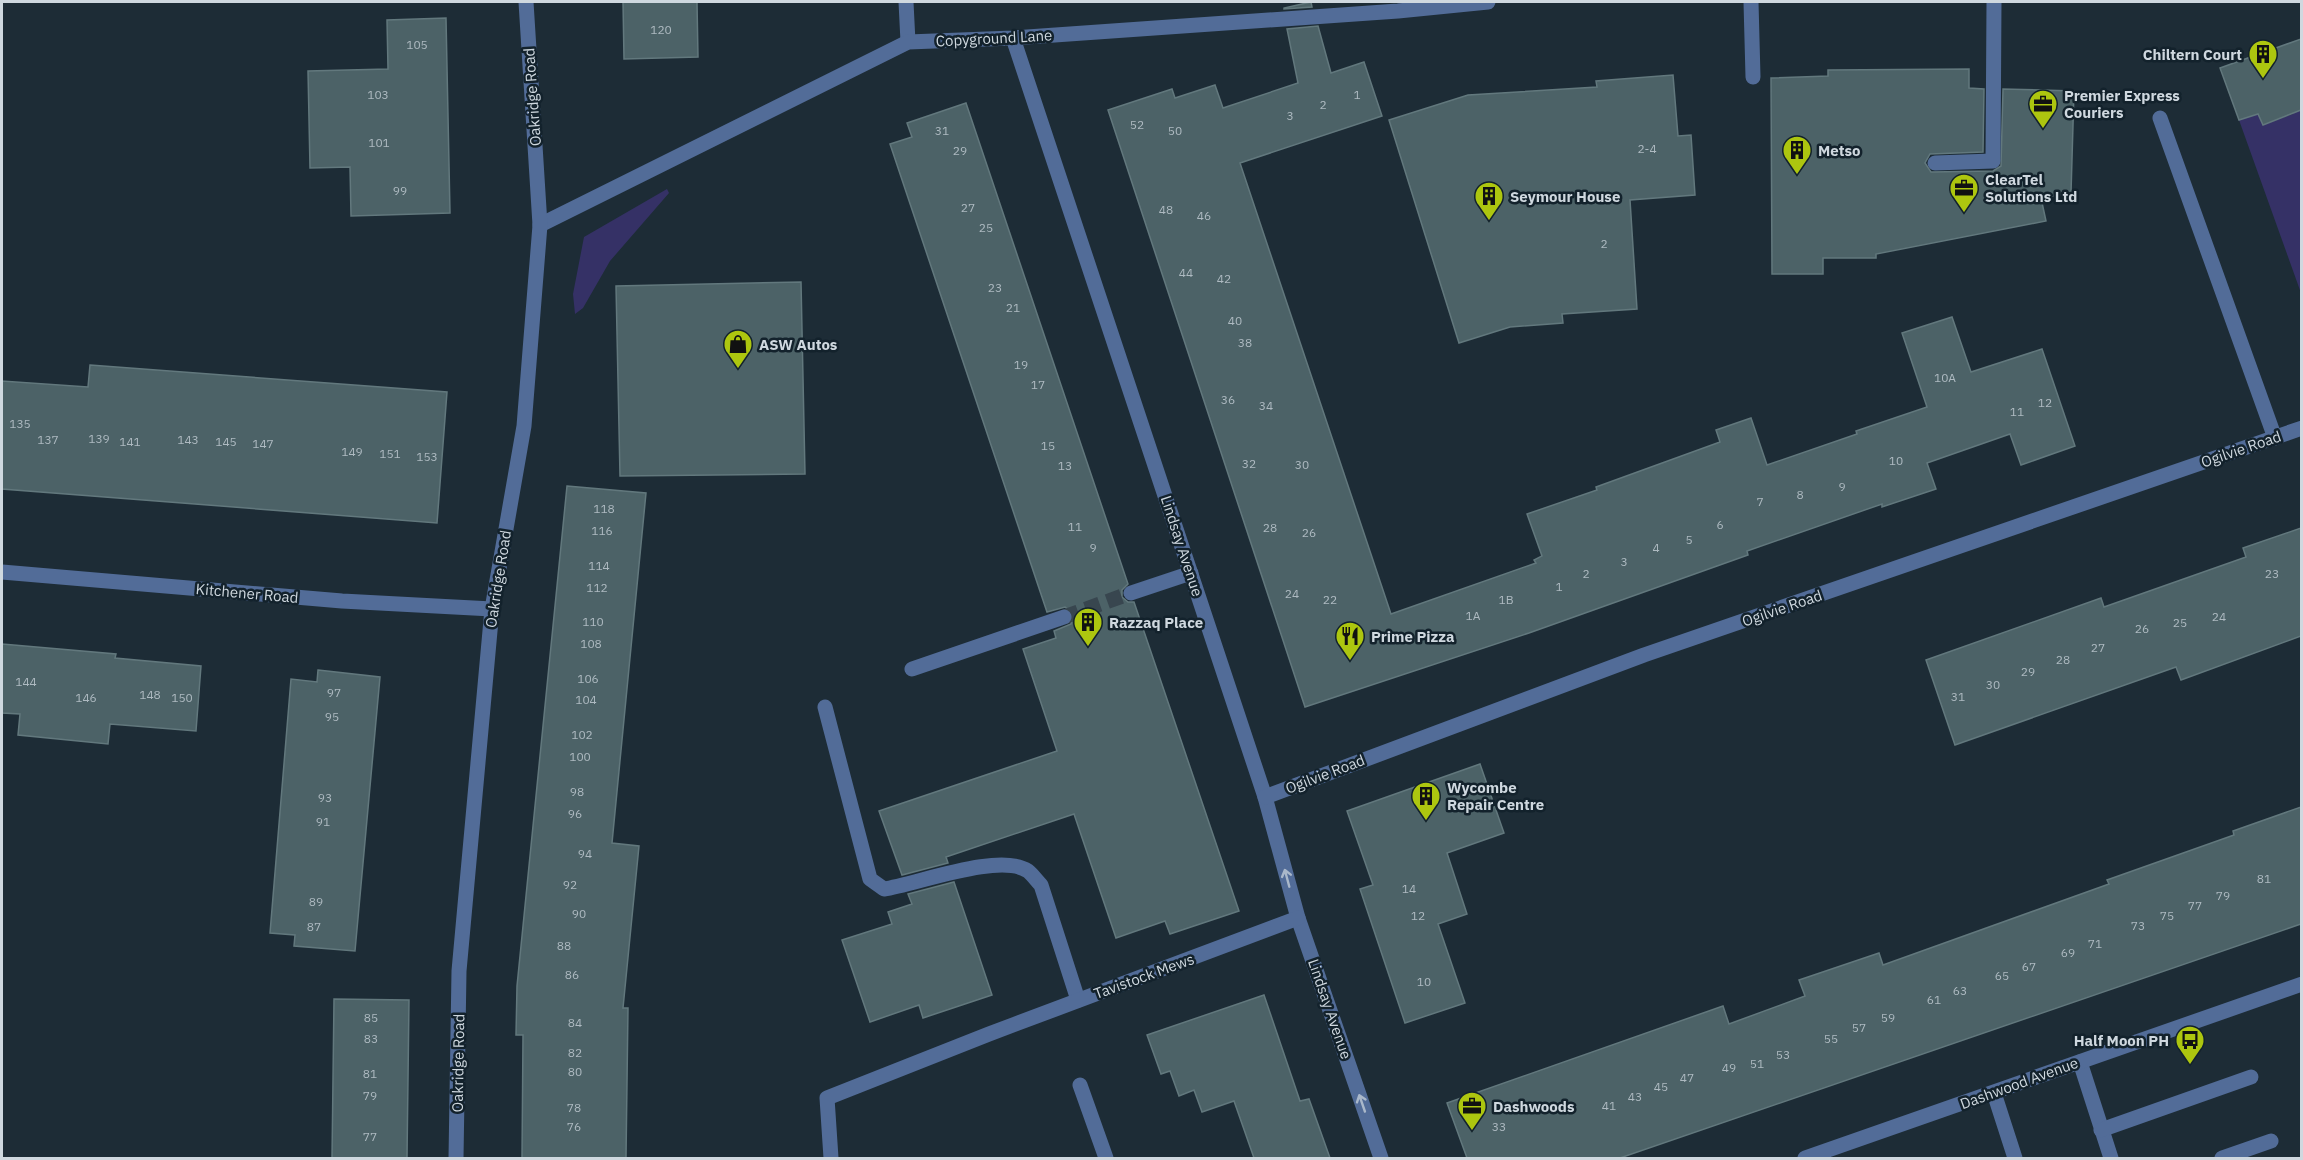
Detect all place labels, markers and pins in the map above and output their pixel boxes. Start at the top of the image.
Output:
building icon: Chiltern Court [2247,38,2279,80]
place label: Chiltern Court [2143,45,2242,64]
place label: Premier Express Couriers [2064,86,2180,122]
office icon: Premier Express Couriers [2027,88,2059,130]
building icon: Metso [1781,134,1813,176]
place label: Metso [1818,141,1860,160]
place label: ClearTel Solutions Ltd [1985,170,2077,206]
office icon: ClearTel Solutions Ltd [1948,172,1980,214]
building icon: Seymour House [1473,180,1505,222]
place label: Seymour House [1510,187,1620,206]
shop icon: ASW Autos [722,328,754,370]
place label: ASW Autos [759,335,838,354]
building icon: Razzaq Place [1072,606,1104,648]
place label: Razzaq Place [1109,613,1203,632]
restaurant icon: Prime Pizza [1334,620,1366,662]
place label: Prime Pizza [1371,627,1455,646]
place label: Wycombe Repair Centre [1447,778,1544,814]
building icon: Wycombe Repair Centre [1410,780,1442,822]
bus stop icon: Half Moon PH [2174,1024,2206,1066]
place label: Half Moon PH [2074,1031,2169,1050]
office icon: Dashwoods [1456,1090,1488,1132]
place label: Dashwoods [1493,1097,1575,1116]

